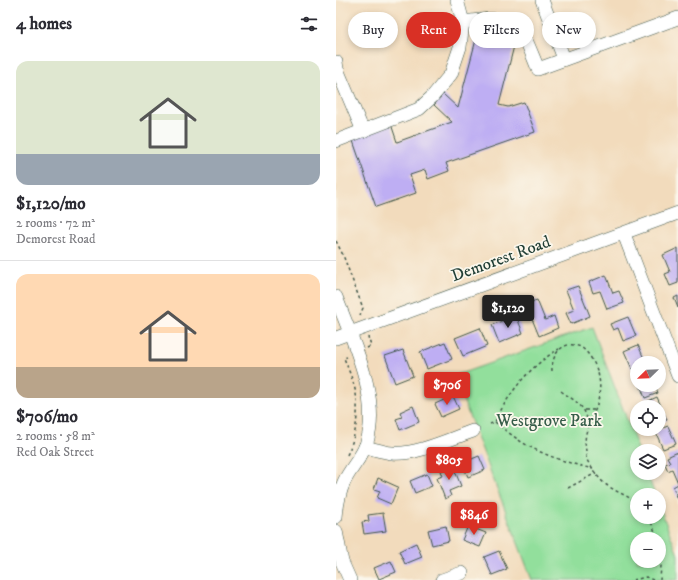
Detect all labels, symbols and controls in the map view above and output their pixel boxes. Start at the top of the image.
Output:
chip: Buy [348,12,398,48]
chip: Rent [406,12,461,48]
chip: Filters [469,12,534,48]
chip: New [542,12,596,48]
text: 4 homes [16,13,72,35]
icon: filters [298,13,320,35]
icon: home [132,87,204,159]
text: $1,120/mo [16,193,85,215]
text: 2 rooms · 72 m² [16,215,95,231]
text: Demorest Road [16,231,96,247]
street label: Demorest Road [448,231,554,287]
pin: $1,120 [475,295,541,329]
icon: home [132,300,204,372]
text: $1,120 [491,300,525,316]
north arrow [630,356,666,392]
map controls [630,356,666,568]
pin: $706 [423,372,471,406]
text: $706 [433,377,461,393]
button: locate [630,400,666,436]
text: $706/mo [16,406,78,428]
park label: Westgrove Park [495,410,602,432]
text: 2 rooms · 58 m² [16,428,95,444]
text: Red Oak Street [16,444,94,460]
button: layers [630,444,666,480]
pin: $805 [425,447,473,481]
text: $805 [435,452,463,468]
button: + [630,488,666,524]
pin: $846 [450,502,498,536]
text: $846 [460,507,488,523]
button: − [630,532,666,568]

